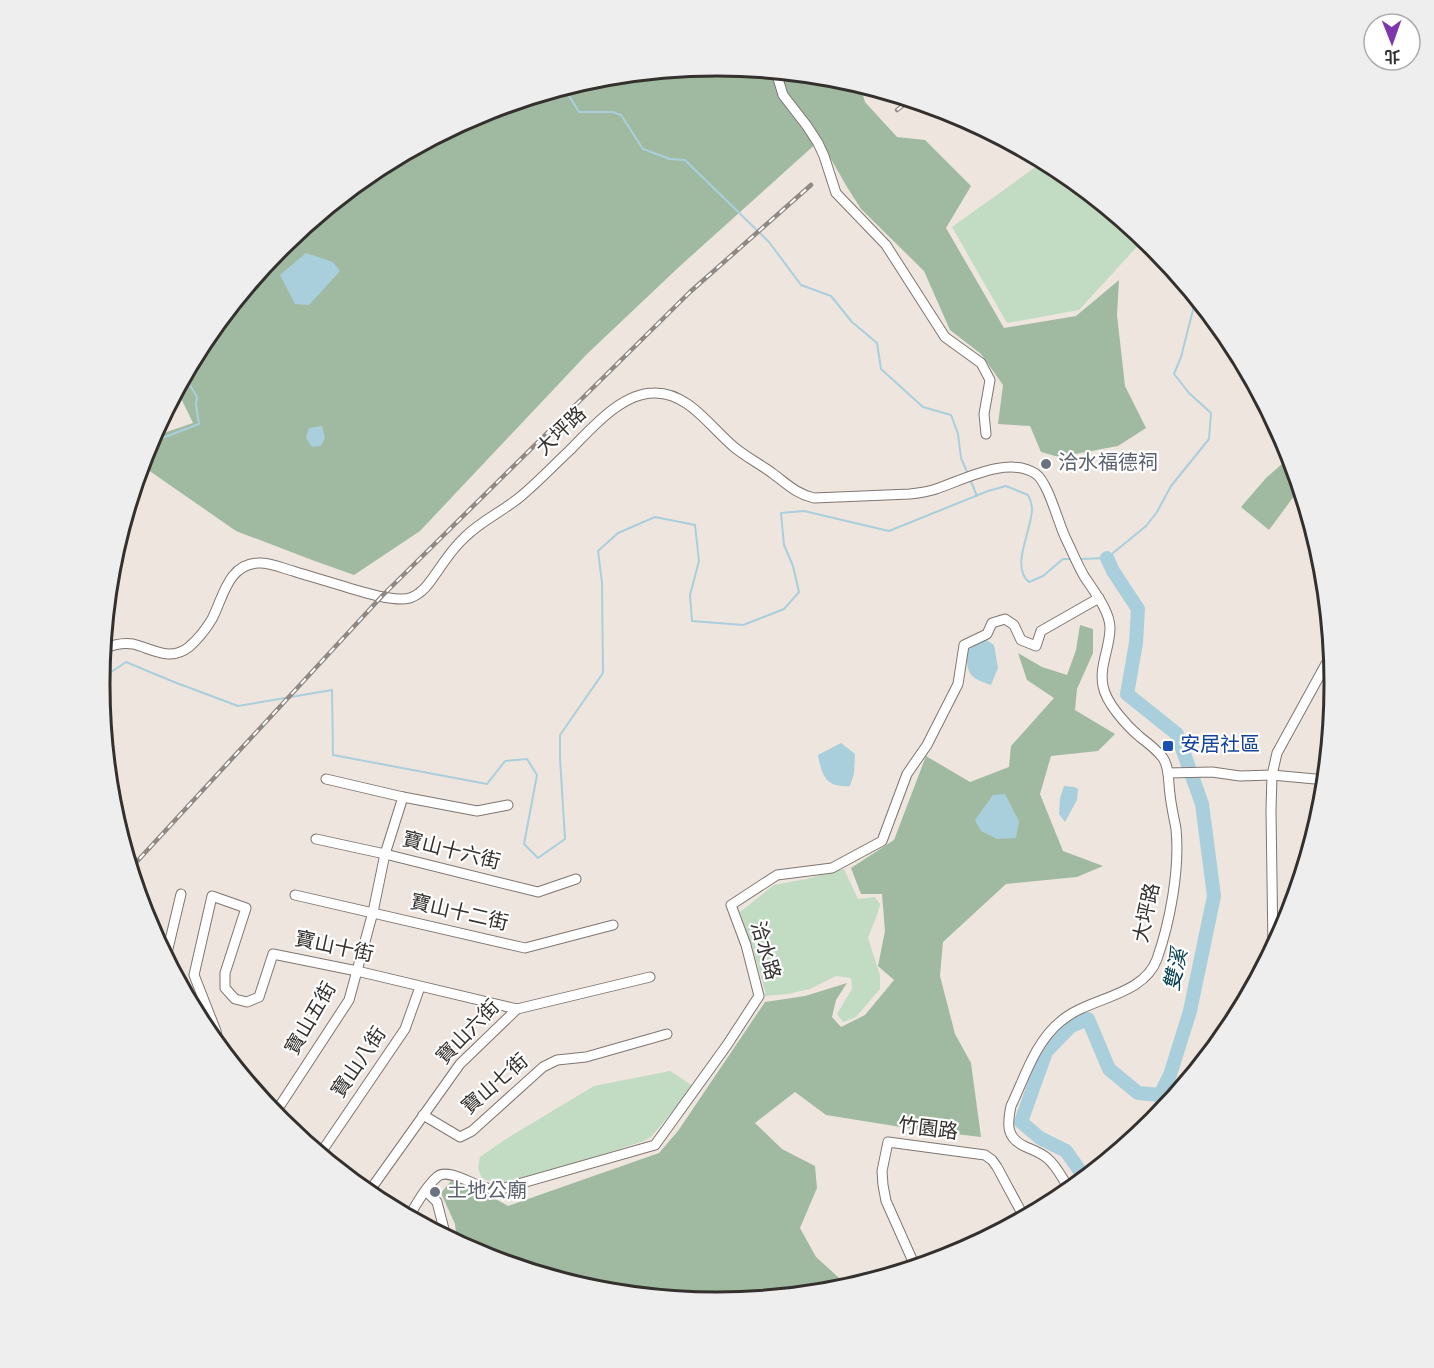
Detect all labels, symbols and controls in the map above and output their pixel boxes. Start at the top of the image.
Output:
north arrow [1362,12,1422,72]
text: 北 [1384,45,1400,65]
street label: 大坪路 [531,402,593,462]
place label: 洽水福德祠 [1058,451,1158,477]
marker: 洽水福德祠 [1039,457,1053,471]
place label: 安居社區 [1180,733,1260,759]
marker: 安居社區 [1161,739,1175,753]
street label: 寶山十六街 [399,827,503,877]
street label: 大坪路 [1129,881,1167,945]
street label: 寶山十二街 [407,890,511,938]
street label: 洽水路 [743,919,785,983]
street label: 寶山十街 [292,927,376,969]
water label: 雙溪 [1159,944,1195,993]
street label: 寶山五街 [281,978,343,1060]
street label: 寶山六街 [432,995,506,1071]
street label: 寶山八街 [327,1023,393,1103]
street label: 寶山七街 [457,1049,535,1121]
street label: 竹園路 [897,1113,959,1147]
place label: 土地公廟 [447,1179,527,1205]
marker: 土地公廟 [428,1185,442,1199]

